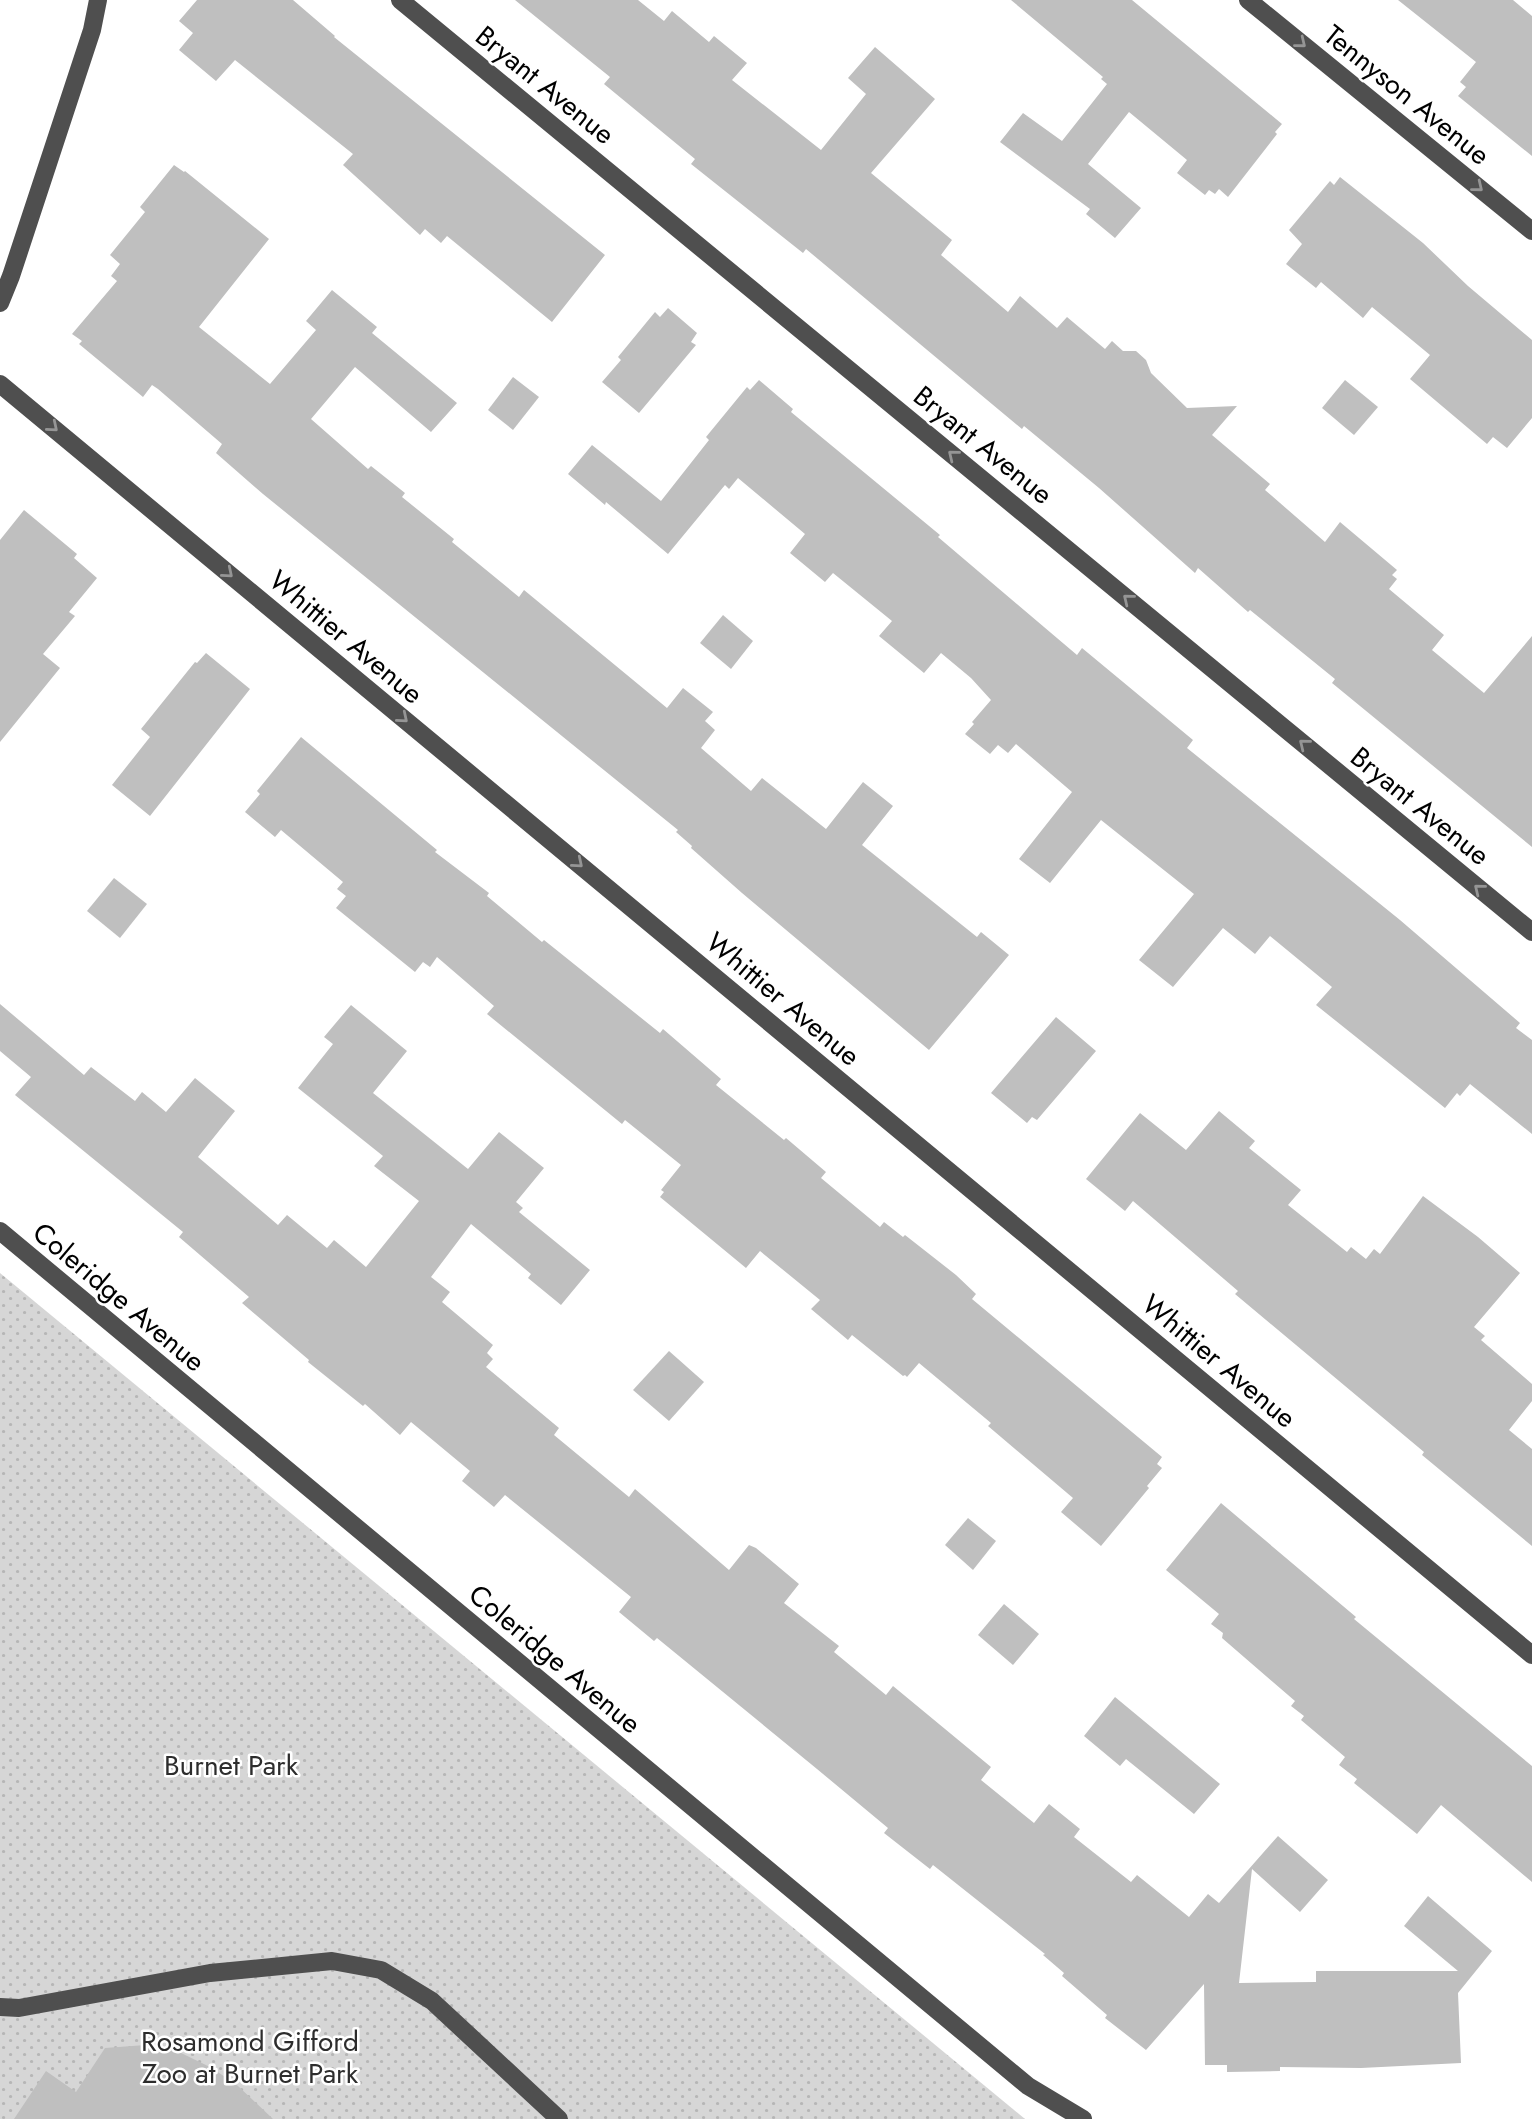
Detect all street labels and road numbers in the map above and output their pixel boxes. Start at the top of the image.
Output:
street label: Tennyson Avenue [1315,15,1499,175]
street label: Bryant Avenue [466,16,624,154]
street label: Bryant Avenue [904,376,1062,514]
street label: Whittier Avenue [260,560,432,714]
street label: Bryant Avenue [1341,737,1499,875]
street label: Whittier Avenue [697,922,869,1076]
street label: Coleridge Avenue [24,1212,214,1382]
street label: Whittier Avenue [1133,1284,1305,1438]
street label: Coleridge Avenue [460,1574,650,1744]

